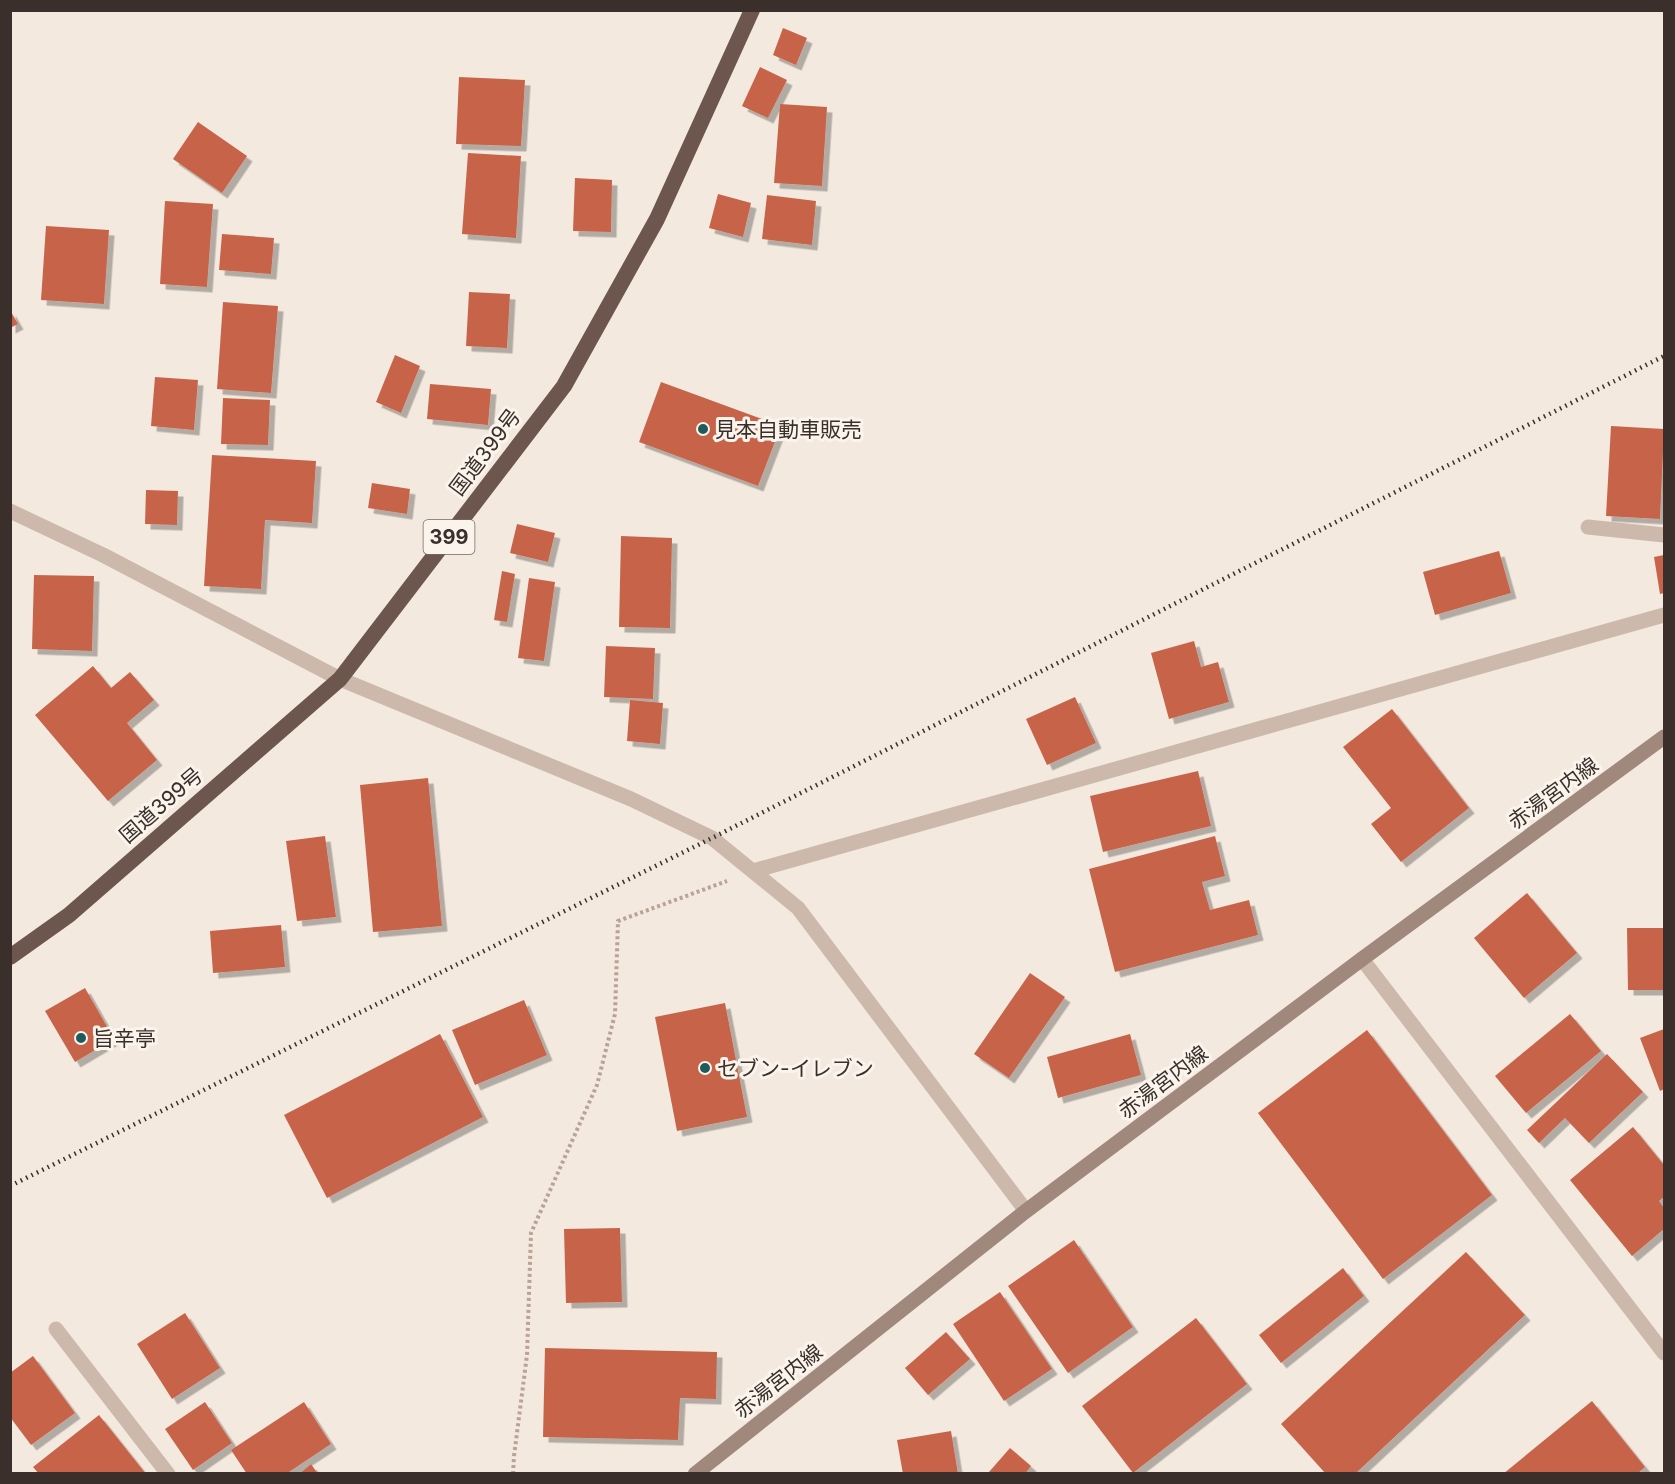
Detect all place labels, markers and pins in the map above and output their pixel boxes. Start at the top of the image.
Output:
place label: 見本自動車販売 [715,417,862,442]
marker: 見本自動車販売 [696,422,710,436]
place label: 旨辛亭 [93,1026,156,1051]
marker: 旨辛亭 [74,1031,88,1045]
place label: セブン-イレブン [717,1056,874,1081]
marker: セブン-イレブン [698,1061,712,1075]

